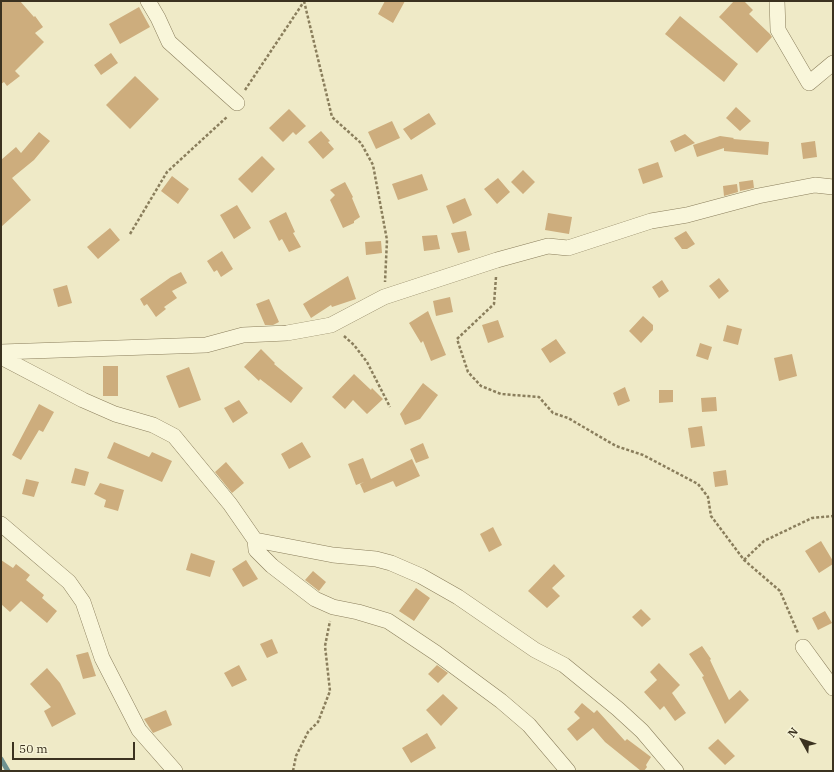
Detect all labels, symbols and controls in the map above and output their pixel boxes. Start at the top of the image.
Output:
north arrow [782,720,822,760]
text: N [785,724,801,740]
scale bar [14,734,137,760]
text: 50 m [19,741,48,756]

